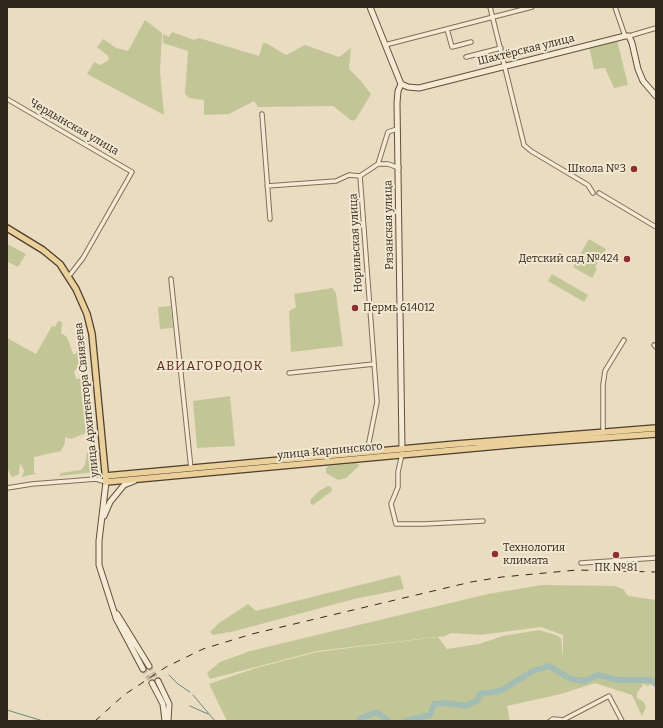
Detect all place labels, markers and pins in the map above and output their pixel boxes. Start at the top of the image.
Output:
place label: Школа №3 [568,162,626,176]
marker: Школа №3 [629,164,639,174]
place label: Детский сад №424 [519,252,619,266]
marker: Детский сад №424 [622,254,632,264]
place label: Пермь 614012 [363,301,435,315]
marker: Пермь 614012 [350,303,360,313]
place label: Технология климата [503,541,565,567]
marker: Технология климата [490,549,500,559]
marker: ПК №81 [611,550,621,560]
place label: ПК №81 [594,561,638,575]

